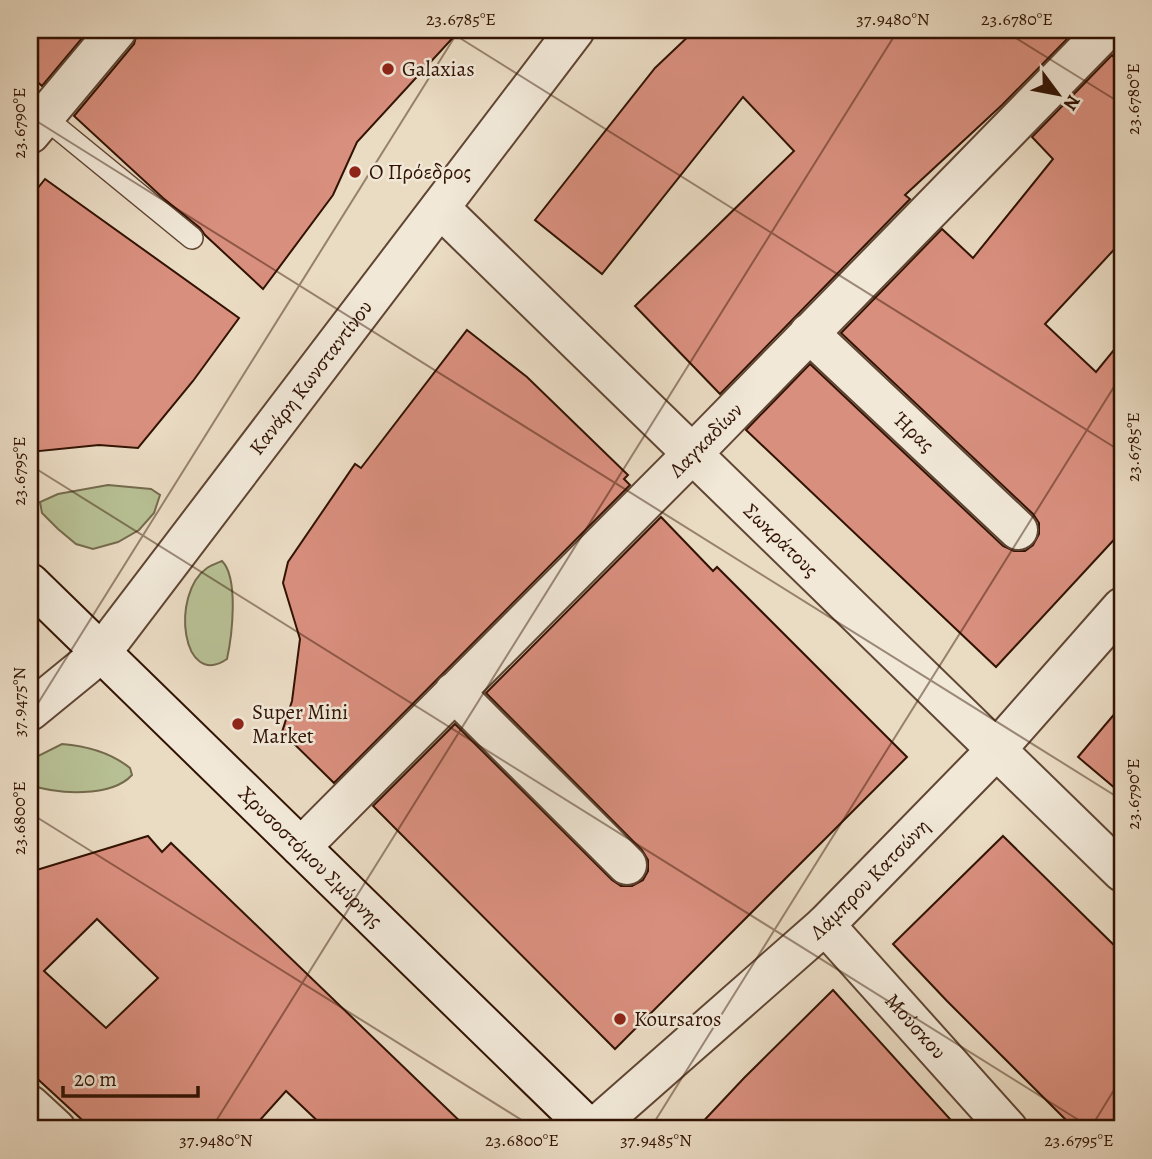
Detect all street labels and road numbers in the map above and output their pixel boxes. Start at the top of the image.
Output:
street label: Κανάρη Κωνσταντίνου [243,294,379,461]
street label: Λαγκαδίων [662,396,749,484]
street label: Ήρας [887,405,941,458]
street label: Σωκράτους [737,497,825,583]
street label: Χρυσοστόμου Σμύρνης [232,780,389,934]
street label: Λάμπρου Κατσώνη [803,812,936,947]
street label: Μούσκου [879,987,953,1065]

